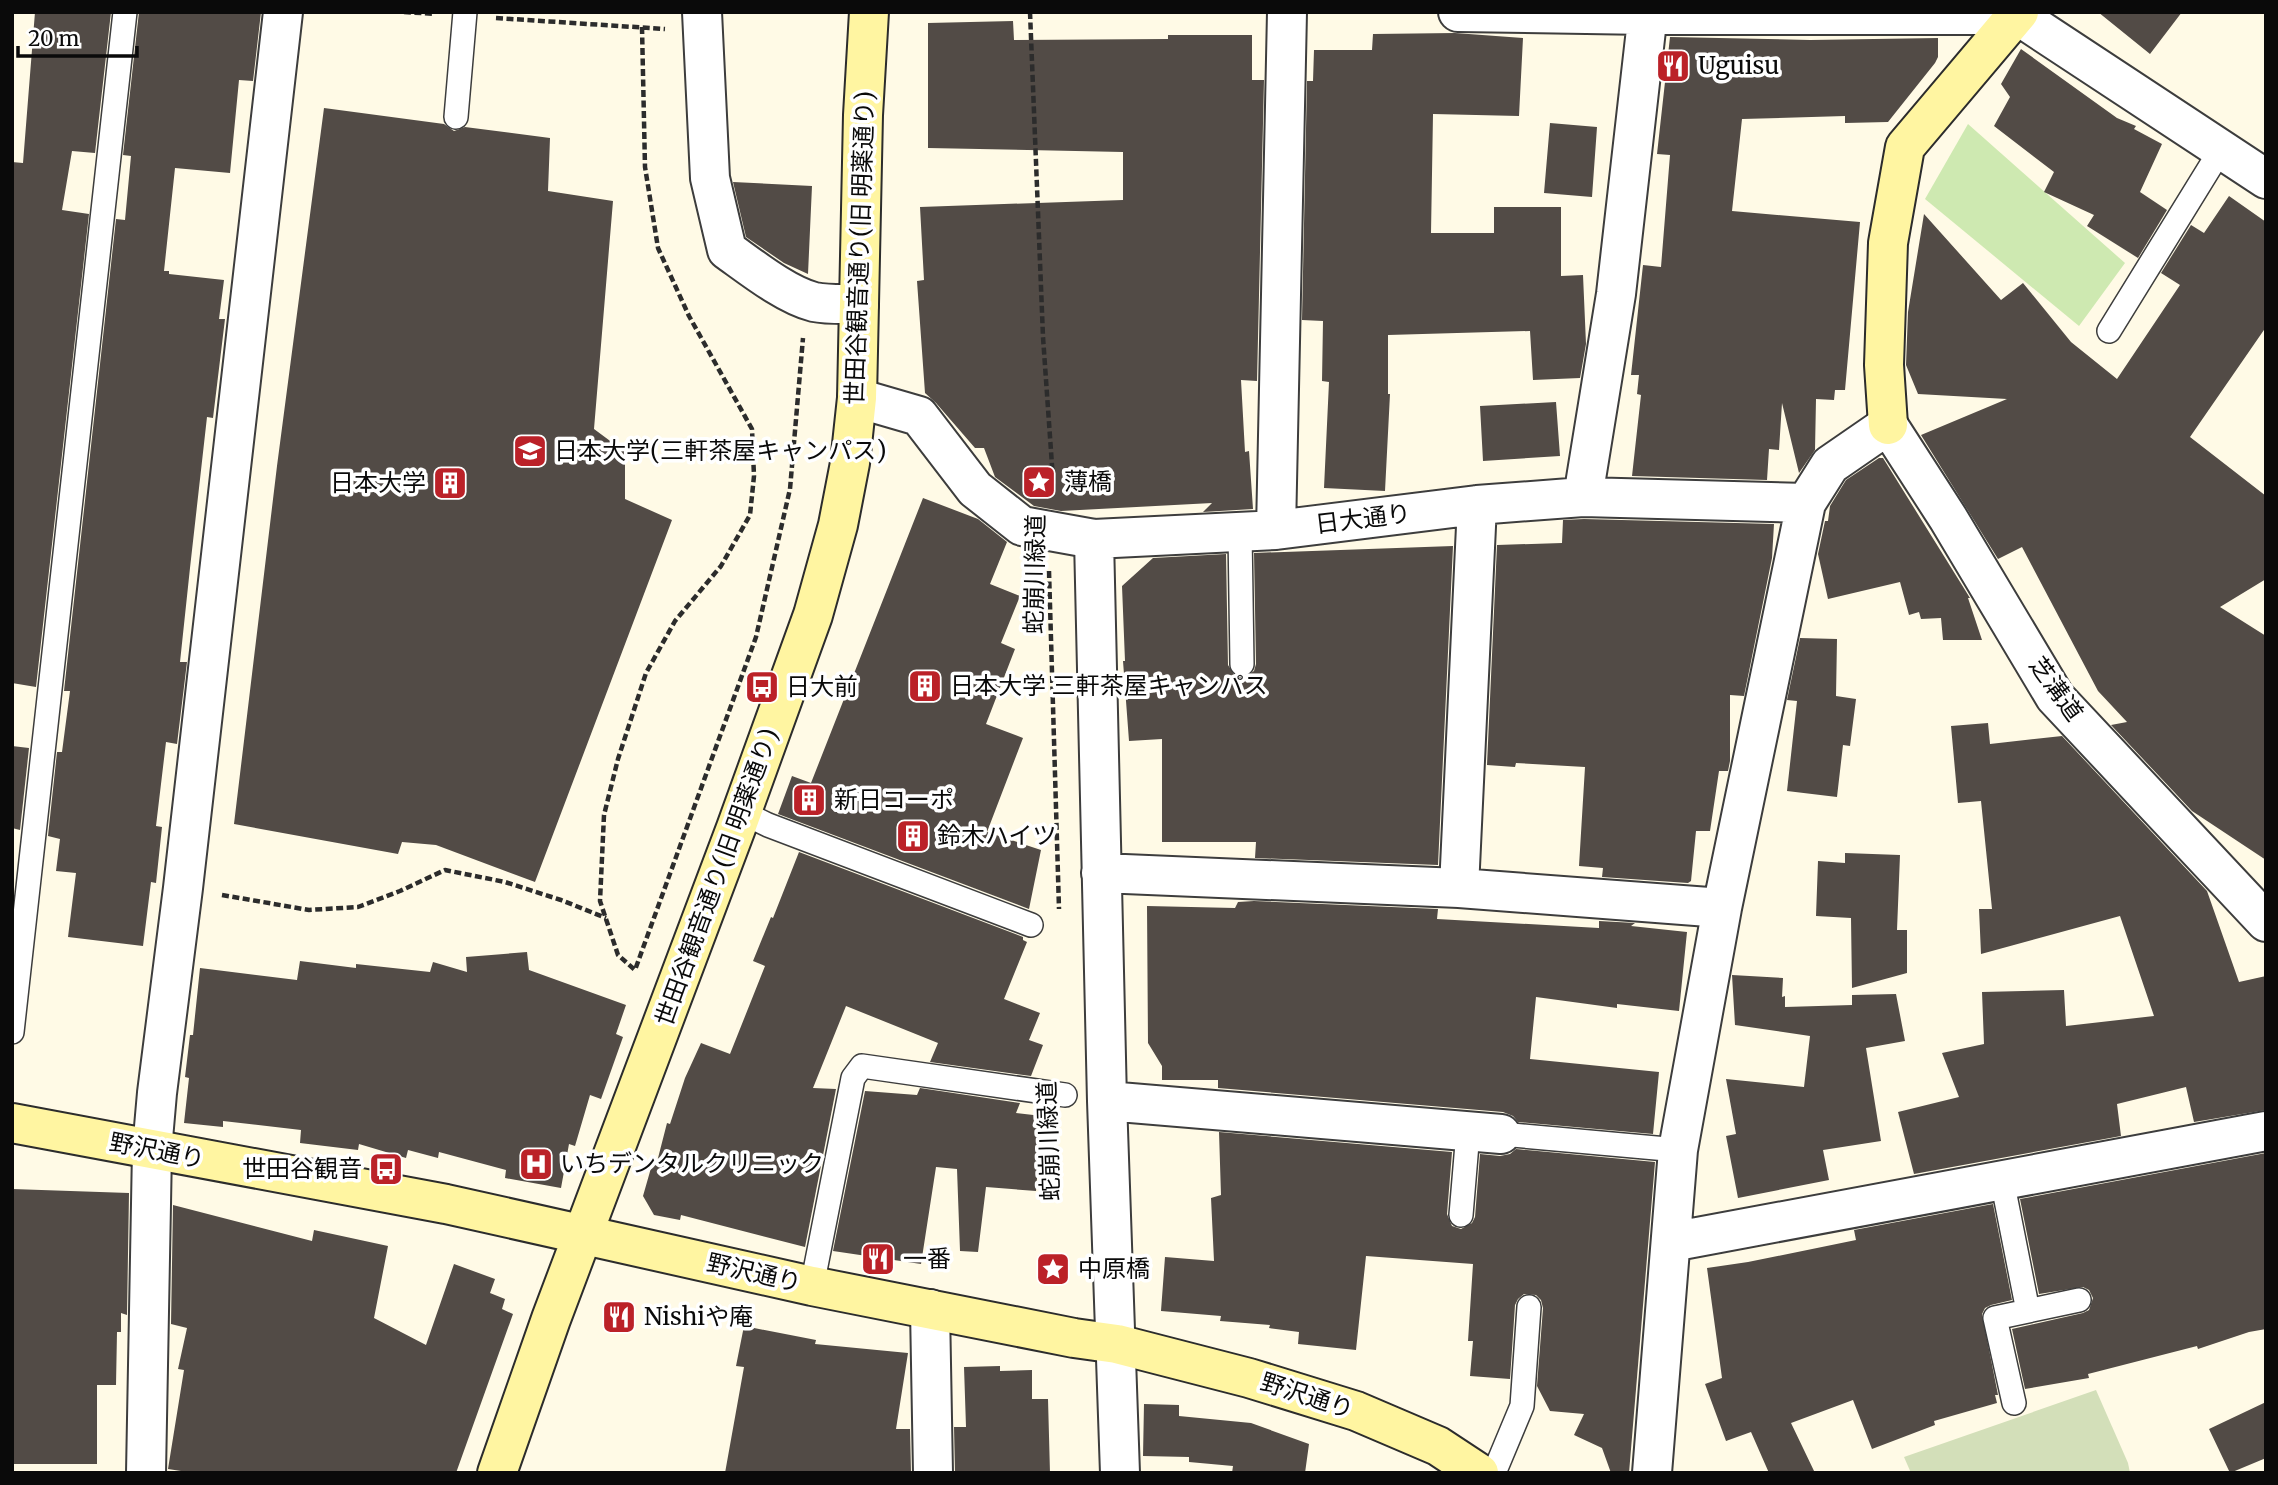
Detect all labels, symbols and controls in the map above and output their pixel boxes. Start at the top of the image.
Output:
scale bar [18,14,136,58]
text: 20 m [28,25,80,52]
restaurant icon: Uguisu [1654,47,1692,85]
place label: Uguisu [1698,50,1779,81]
street label: 世田谷観音通り(旧 明薬通り) [839,90,880,406]
school or university icon: 日本大学(三軒茶屋キャンパス) [511,432,549,470]
place label: 日本大学(三軒茶屋キャンパス) [554,435,887,466]
place icon: 薄橋 [1020,463,1058,501]
building icon: 日本大学 [431,464,469,502]
place label: 薄橋 [1064,466,1112,497]
place label: 日本大学 [330,467,426,498]
street label: 日大通り [1313,497,1412,540]
street label: 蛇崩川緑道 [1018,514,1051,634]
street label: 芝溝道 [2023,650,2090,727]
building icon: 日本大学 三軒茶屋キャンパス [906,667,944,705]
bus stop icon: 日大前 [743,668,781,706]
place label: 日本大学 三軒茶屋キャンパス [950,670,1268,701]
place label: 日大前 [786,671,858,702]
street label: 世田谷観音通り(旧 明薬通り) [648,724,785,1030]
building icon: 新日コーポ [790,781,828,819]
place label: 新日コーポ [834,784,954,815]
building icon: 鈴木ハイツ [894,817,932,855]
place label: 鈴木ハイツ [937,820,1057,851]
street label: 蛇崩川緑道 [1031,1081,1066,1202]
street label: 野沢通り [107,1126,207,1175]
hospital icon: いちデンタルクリニック [517,1145,555,1183]
place label: いちデンタルクリニック [560,1148,824,1179]
bus stop icon: 世田谷観音 [367,1150,405,1188]
place label: 世田谷観音 [242,1153,362,1184]
restaurant icon: 一番 [859,1240,897,1278]
place label: 一番 [903,1243,951,1274]
street label: 野沢通り [704,1247,804,1298]
place icon: 中原橋 [1034,1250,1072,1288]
place label: 中原橋 [1078,1253,1150,1284]
restaurant icon: Nishiや庵 [600,1298,638,1336]
place label: Nishiや庵 [644,1301,753,1332]
street label: 野沢通り [1257,1366,1358,1425]

